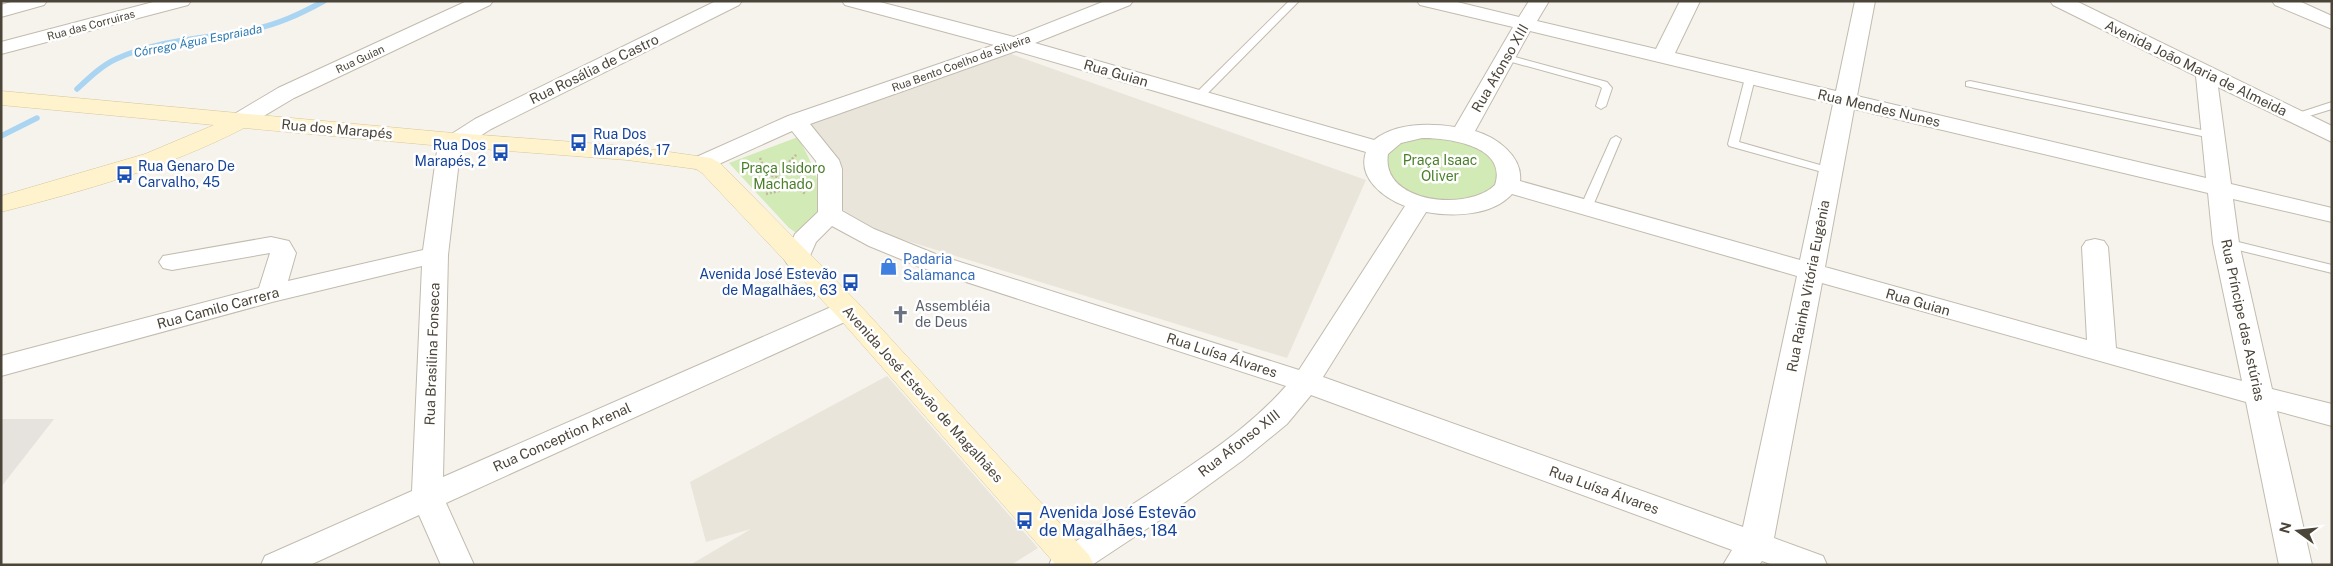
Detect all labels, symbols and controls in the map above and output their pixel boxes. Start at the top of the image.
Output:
street label: Rua das Corruiras [46,7,137,43]
street label: Avenida João Maria de Almeida [2102,17,2290,119]
street label: Rua Afonso XIII [1468,21,1532,115]
water label: Córrego Água Espraiada [133,22,263,60]
street label: Rua Rosália de Castro [527,31,661,107]
street label: Rua Bento Coelho da Silveira [890,32,1032,94]
street label: Rua Guian [334,43,386,75]
street label: Rua Guian [1082,56,1150,90]
street label: Rua Mendes Nunes [1816,86,1942,130]
street label: Rua dos Marapés [281,116,393,142]
place label: Rua Dos Marapés, 17 [593,126,670,158]
bus stop icon: Rua Dos Marapés, 17 [569,132,589,152]
place label: Rua Dos Marapés, 2 [415,137,486,169]
bus stop icon: Rua Dos Marapés, 2 [490,143,510,163]
park label: Praça Isaac Oliver [1403,152,1477,184]
place label: Rua Genaro De Carvalho, 45 [138,158,235,190]
park label: Praça Isidoro Machado [741,160,825,192]
bus stop icon: Rua Genaro De Carvalho, 45 [114,164,134,184]
street label: Rua Rainha Vitória Eugênia [1783,199,1833,373]
street label: Rua Príncipe das Astúrias [2218,237,2268,403]
place label: Padaria Salamanca [903,251,975,283]
shop icon: Padaria Salamanca [879,257,899,277]
place label: Avenida José Estevão de Magalhães, 63 [699,266,837,298]
bus stop icon: Avenida José Estevão de Magalhães, 63 [841,272,861,292]
street label: Rua Brasilina Fonseca [422,282,442,426]
street label: Rua Camilo Carrera [155,284,281,332]
street label: Rua Guian [1884,285,1952,319]
place label: Assembléia de Deus [915,298,990,330]
street label: Avenida José Estevão de Magalhães [840,303,1006,485]
church icon: Assembléia de Deus [891,304,911,324]
street label: Rua Luísa Álvares [1165,329,1280,380]
street label: Rua Conception Arenal [491,399,633,475]
street label: Rua Afonso XIII [1195,406,1283,480]
street label: Rua Luísa Álvares [1547,462,1661,517]
place label: Avenida José Estevão de Magalhães, 184 [1039,503,1196,540]
north arrow [2273,506,2323,556]
bus stop icon: Avenida José Estevão de Magalhães, 184 [1015,511,1035,531]
text: N [2276,520,2295,535]

